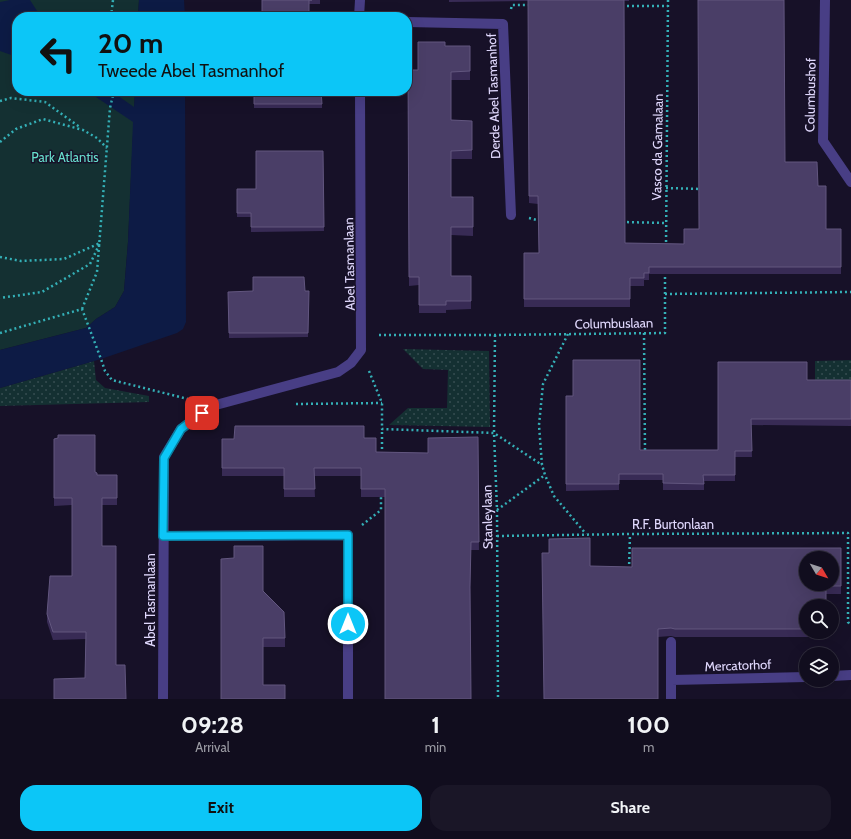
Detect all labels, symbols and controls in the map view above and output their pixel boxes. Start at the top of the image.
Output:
text: 20 m [98,26,163,60]
icon: left [32,28,84,80]
street label: Derde Abel Tasmanhof [483,32,503,159]
street label: Columbushof [801,57,819,132]
text: Tweede Abel Tasmanhof [98,60,284,82]
street label: Vasco da Gamalaan [648,94,666,200]
park label: Park Atlantis [31,149,99,165]
street label: Abel Tasmanlaan [340,217,358,311]
street label: Columbuslaan [575,314,653,332]
pin [185,396,219,430]
icon: arrive [191,402,213,424]
street label: Stanleylaan [478,485,496,549]
street label: R.F. Burtonlaan [632,516,714,532]
north arrow [799,551,839,591]
map controls [799,551,839,687]
street label: Abel Tasmanlaan [142,553,158,647]
button: search [799,599,839,639]
position arrow [327,603,369,645]
button: layers [799,647,839,687]
street label: Mercatorhof [704,656,772,674]
text: 09:28 [181,710,244,739]
text: 1 [431,710,440,739]
text: 100 [627,710,670,739]
text: Arrival [195,739,230,755]
text: min [425,739,446,755]
text: m [643,739,654,755]
button: Exit [20,785,422,831]
button: Share [430,785,831,831]

